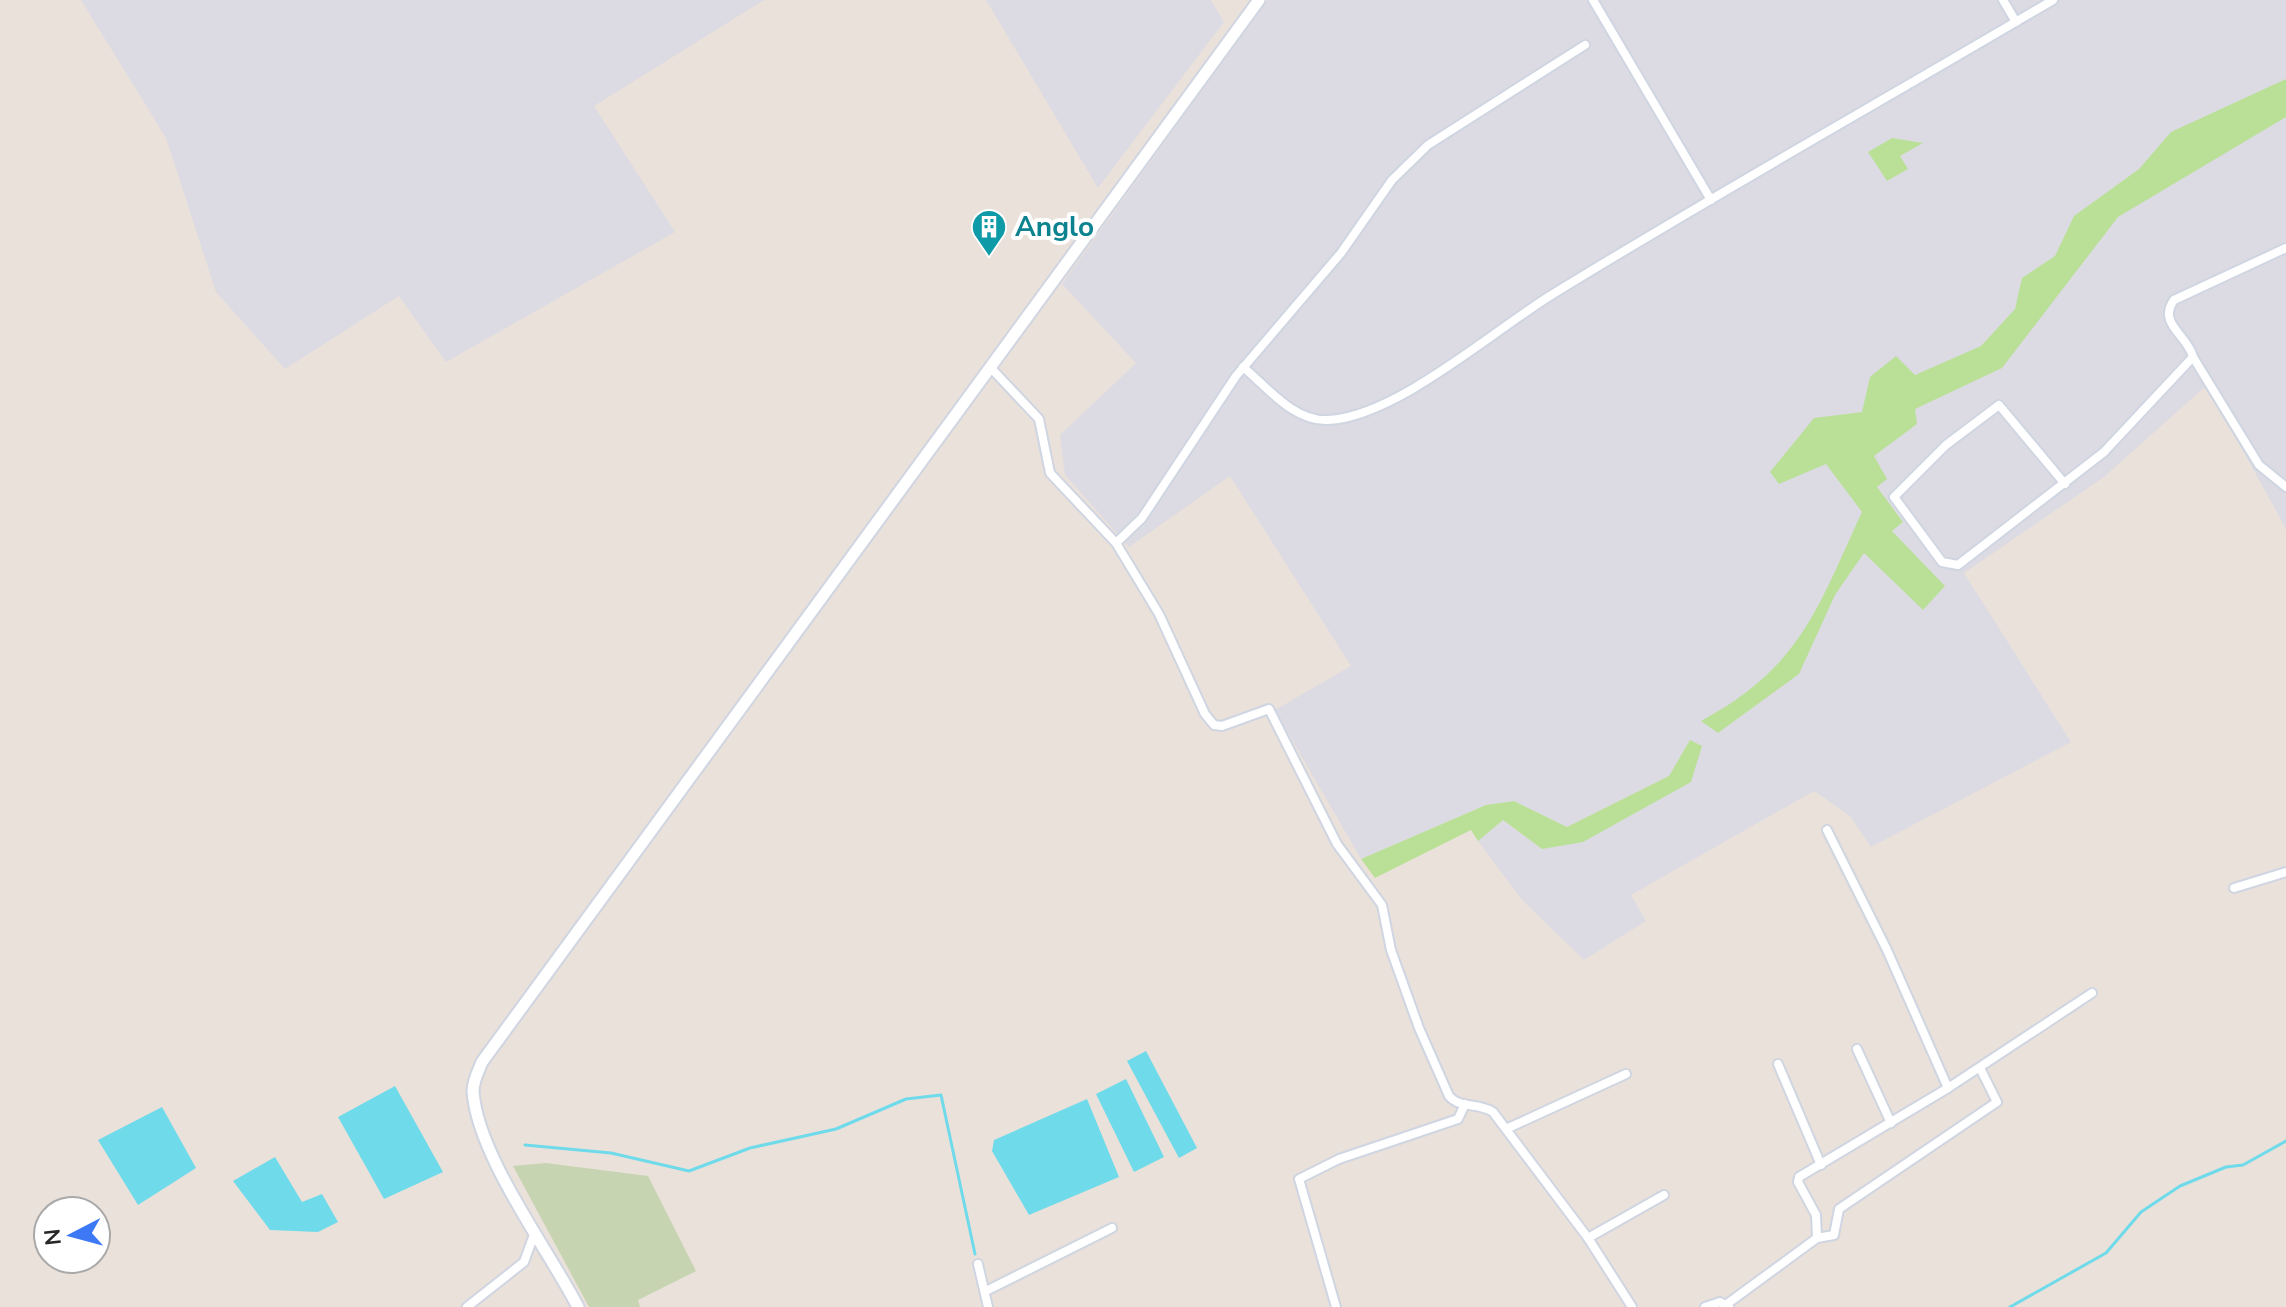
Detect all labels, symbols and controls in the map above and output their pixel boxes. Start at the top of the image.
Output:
building icon: Anglo [970,208,1008,258]
place label: Anglo [1015,208,1094,246]
north arrow [32,1195,112,1275]
text: N [37,1227,69,1247]

